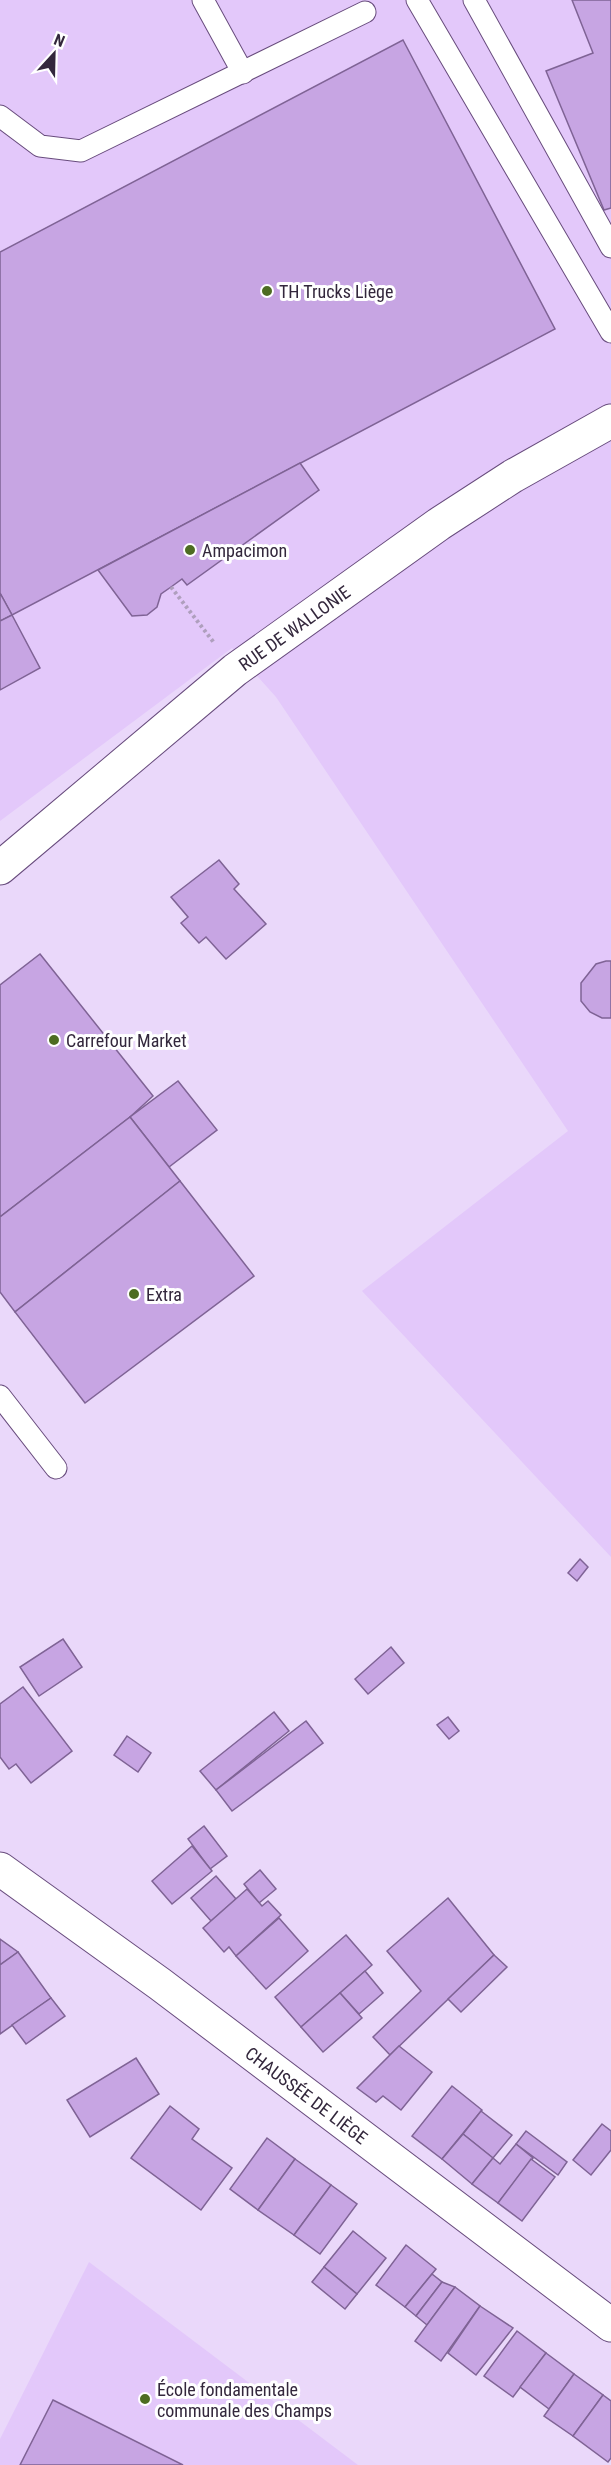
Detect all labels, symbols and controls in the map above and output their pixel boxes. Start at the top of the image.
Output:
north arrow [24,24,84,84]
text: N [51,30,68,51]
place label: TH Trucks Liège [279,281,393,302]
marker: TH Trucks Liège [260,284,274,298]
place label: Ampacimon [202,540,287,561]
marker: Ampacimon [183,543,197,557]
street label: RUE DE WALLONIE [234,581,354,675]
place label: Carrefour Market [66,1030,187,1051]
marker: Carrefour Market [47,1033,61,1047]
place label: Extra [146,1284,182,1305]
marker: Extra [127,1287,141,1301]
street label: CHAUSSÉE DE LIÈGE [242,2042,372,2148]
place label: École fondamentale communale des Champs [157,2379,332,2421]
marker: École fondamentale communale des Champs [138,2392,152,2406]

